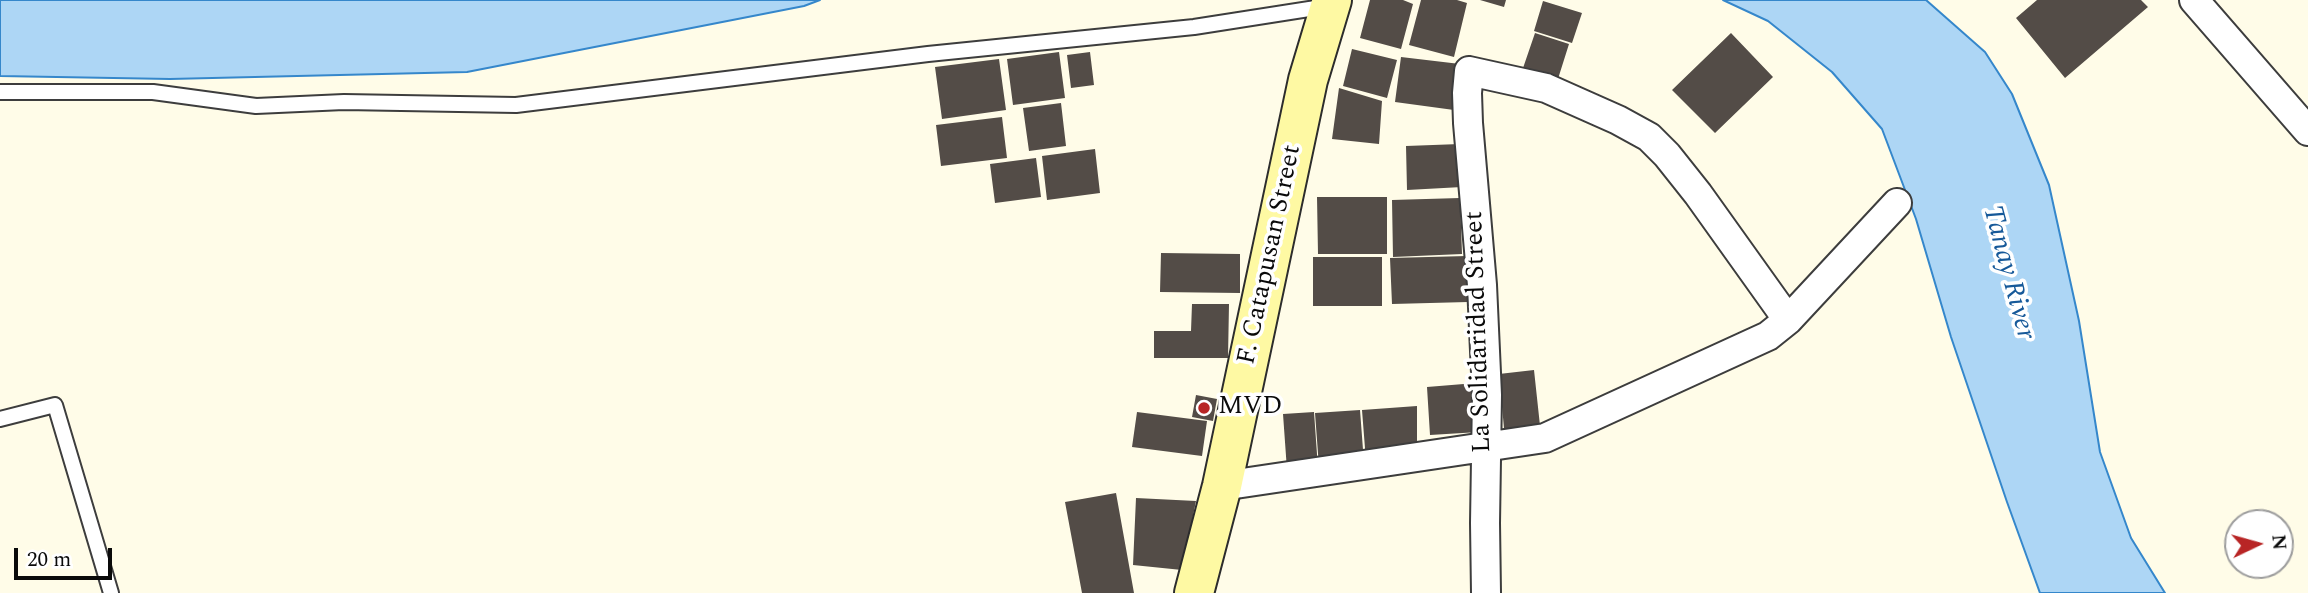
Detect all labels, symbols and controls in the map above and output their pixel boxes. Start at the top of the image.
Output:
street label: F. Catapusan Street [1232,142,1310,368]
water label: Tanay River [1973,202,2041,344]
street label: La Solidaridad Street [1460,211,1500,453]
place label: MVD [1218,392,1282,424]
marker: MVD [1196,400,1212,416]
north arrow [2224,509,2294,579]
text: N [2263,533,2294,551]
scale bar [18,534,116,578]
text: 20 m [27,544,71,576]

